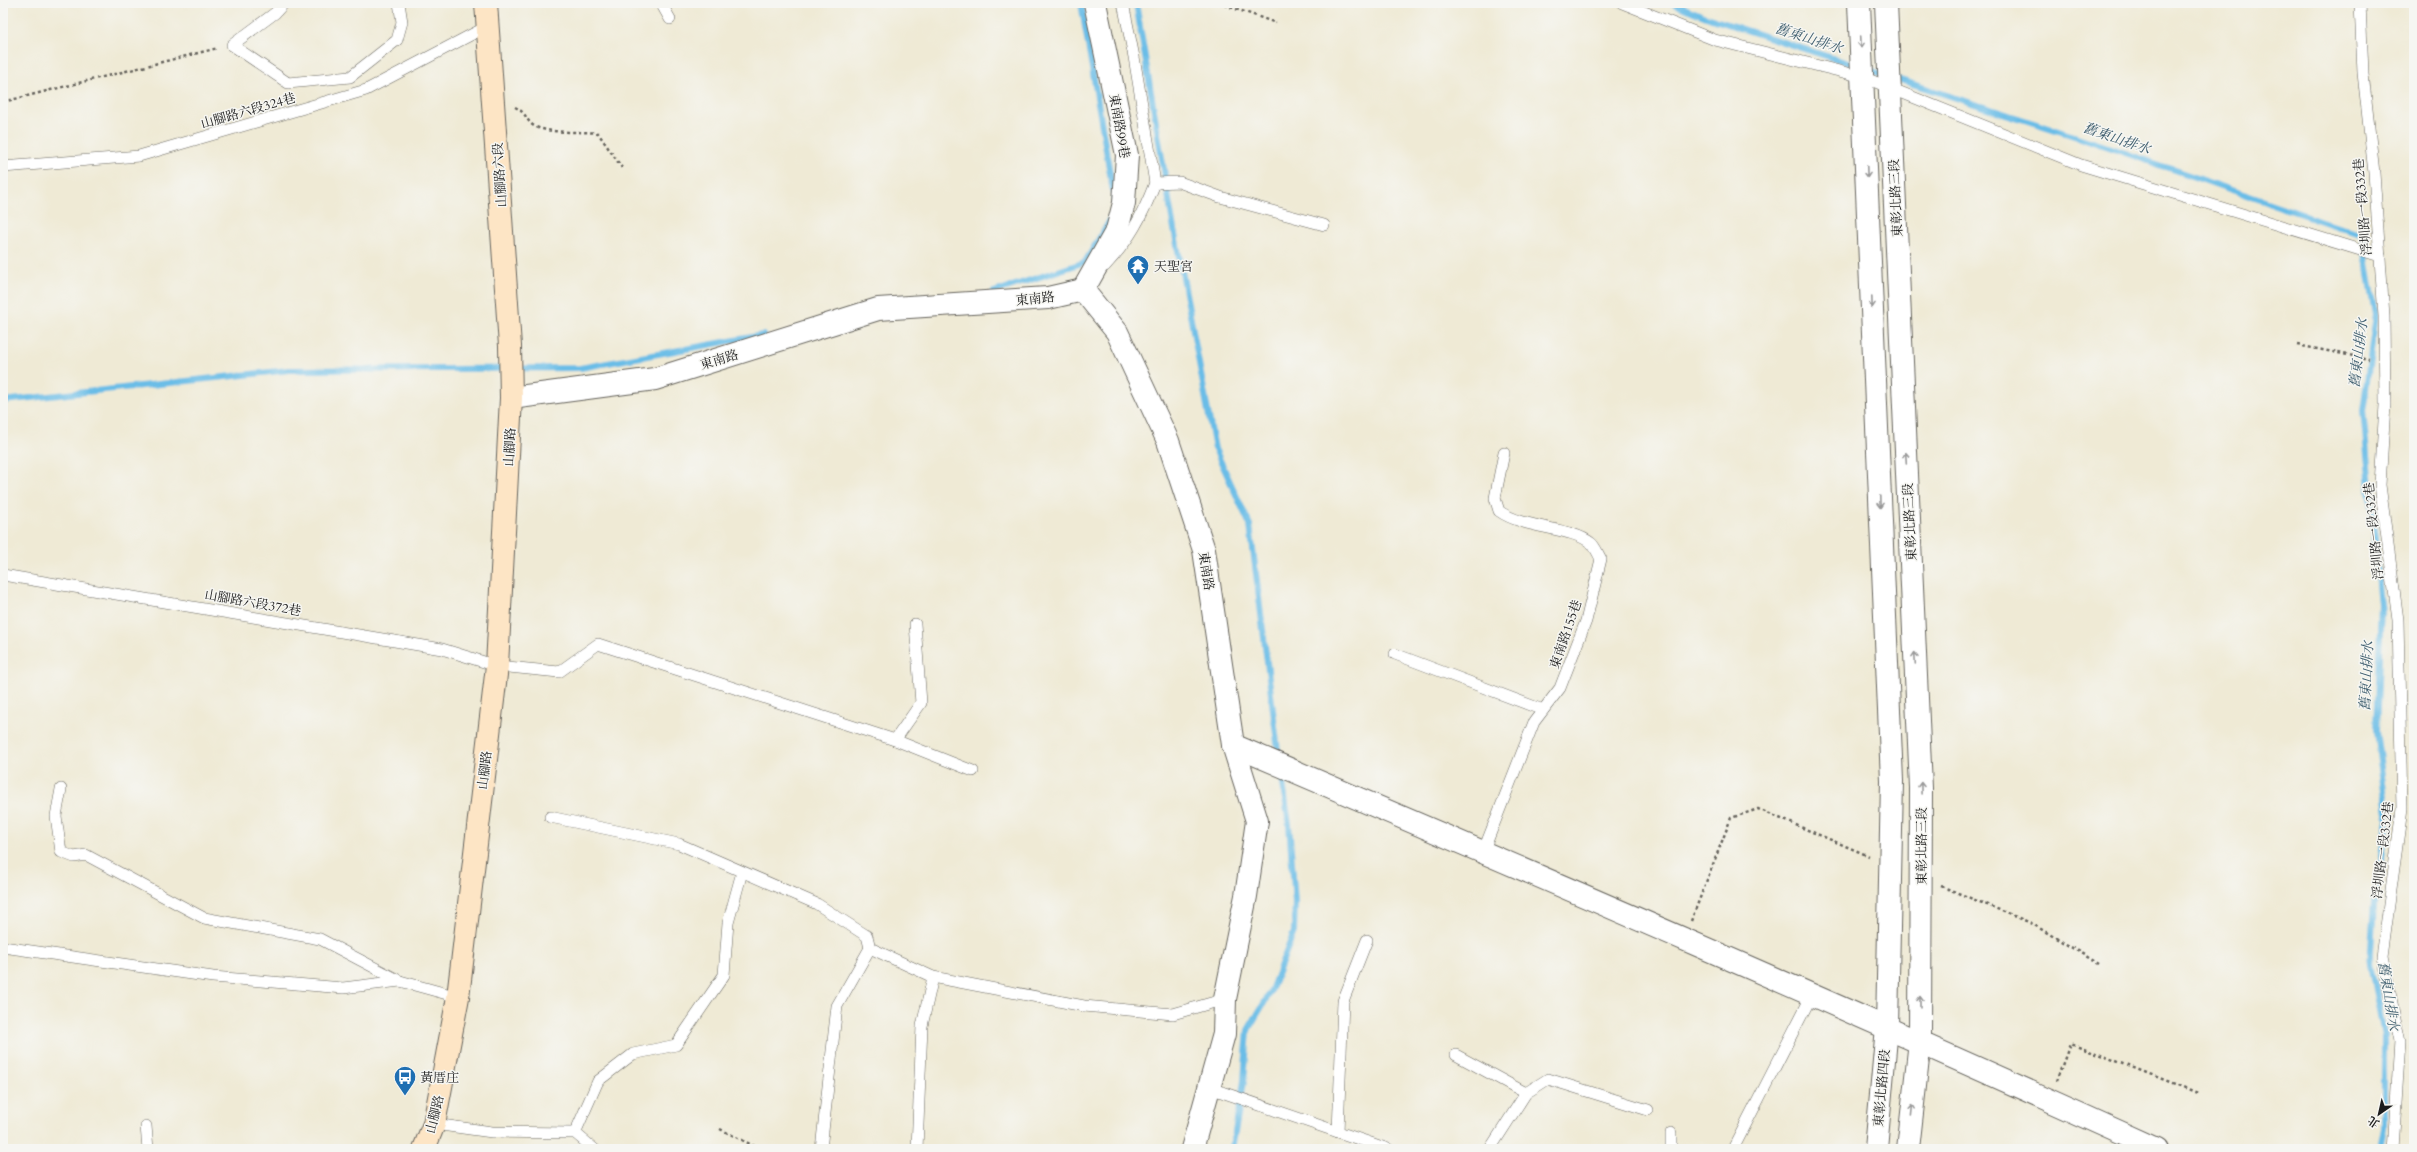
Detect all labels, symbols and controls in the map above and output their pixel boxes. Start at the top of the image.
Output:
water label: 舊東山排水 [1773,19,1847,59]
one-way arrow [1857,35,1865,48]
street label: 山腳路六段324巷 [199,89,298,133]
street label: 東南路99巷 [1104,92,1134,160]
water label: 舊東山排水 [2081,118,2155,160]
street label: 山腳路六段 [489,142,511,208]
street label: 浮圳路一段332巷 [2350,157,2376,257]
street label: 東彰北路三段 [1885,159,1907,237]
one-way arrow [1863,165,1871,178]
temple icon: 天聖宮 [1125,253,1151,286]
place label: 天聖宮 [1154,258,1193,276]
street label: 東南路 [1015,288,1055,310]
one-way arrow [1868,295,1876,308]
water label: 舊東山排水 [2345,315,2372,389]
street label: 東南路 [698,346,741,374]
street label: 山腳路 [500,427,520,467]
one-way arrow [1903,452,1910,465]
street label: 浮圳路一段332巷 [2360,481,2388,581]
street label: 東彰北路三段 [1899,483,1921,561]
one-way arrow [1877,495,1884,508]
street label: 東南路 [1194,550,1218,592]
street label: 山腳路六段372巷 [203,586,303,620]
street label: 東南路155巷 [1546,597,1586,671]
water label: 舊東山排水 [2355,639,2378,711]
one-way arrow [1912,652,1919,665]
street label: 山腳路 [474,750,496,791]
one-way arrow [1917,782,1925,795]
street label: 浮圳路一段332巷 [2368,800,2398,900]
street label: 東彰北路三段 [1913,807,1931,885]
water label: 舊東山排水 [2374,960,2404,1034]
one-way arrow [1916,996,1924,1009]
street label: 東彰北路四段 [1870,1048,1894,1128]
bus stop icon: 黃厝庄 [392,1064,418,1097]
place label: 黃厝庄 [420,1069,459,1087]
street label: 山腳路 [422,1093,448,1135]
north arrow [2359,1094,2399,1134]
one-way arrow [1909,1104,1916,1117]
text: 北 [2365,1113,2382,1131]

